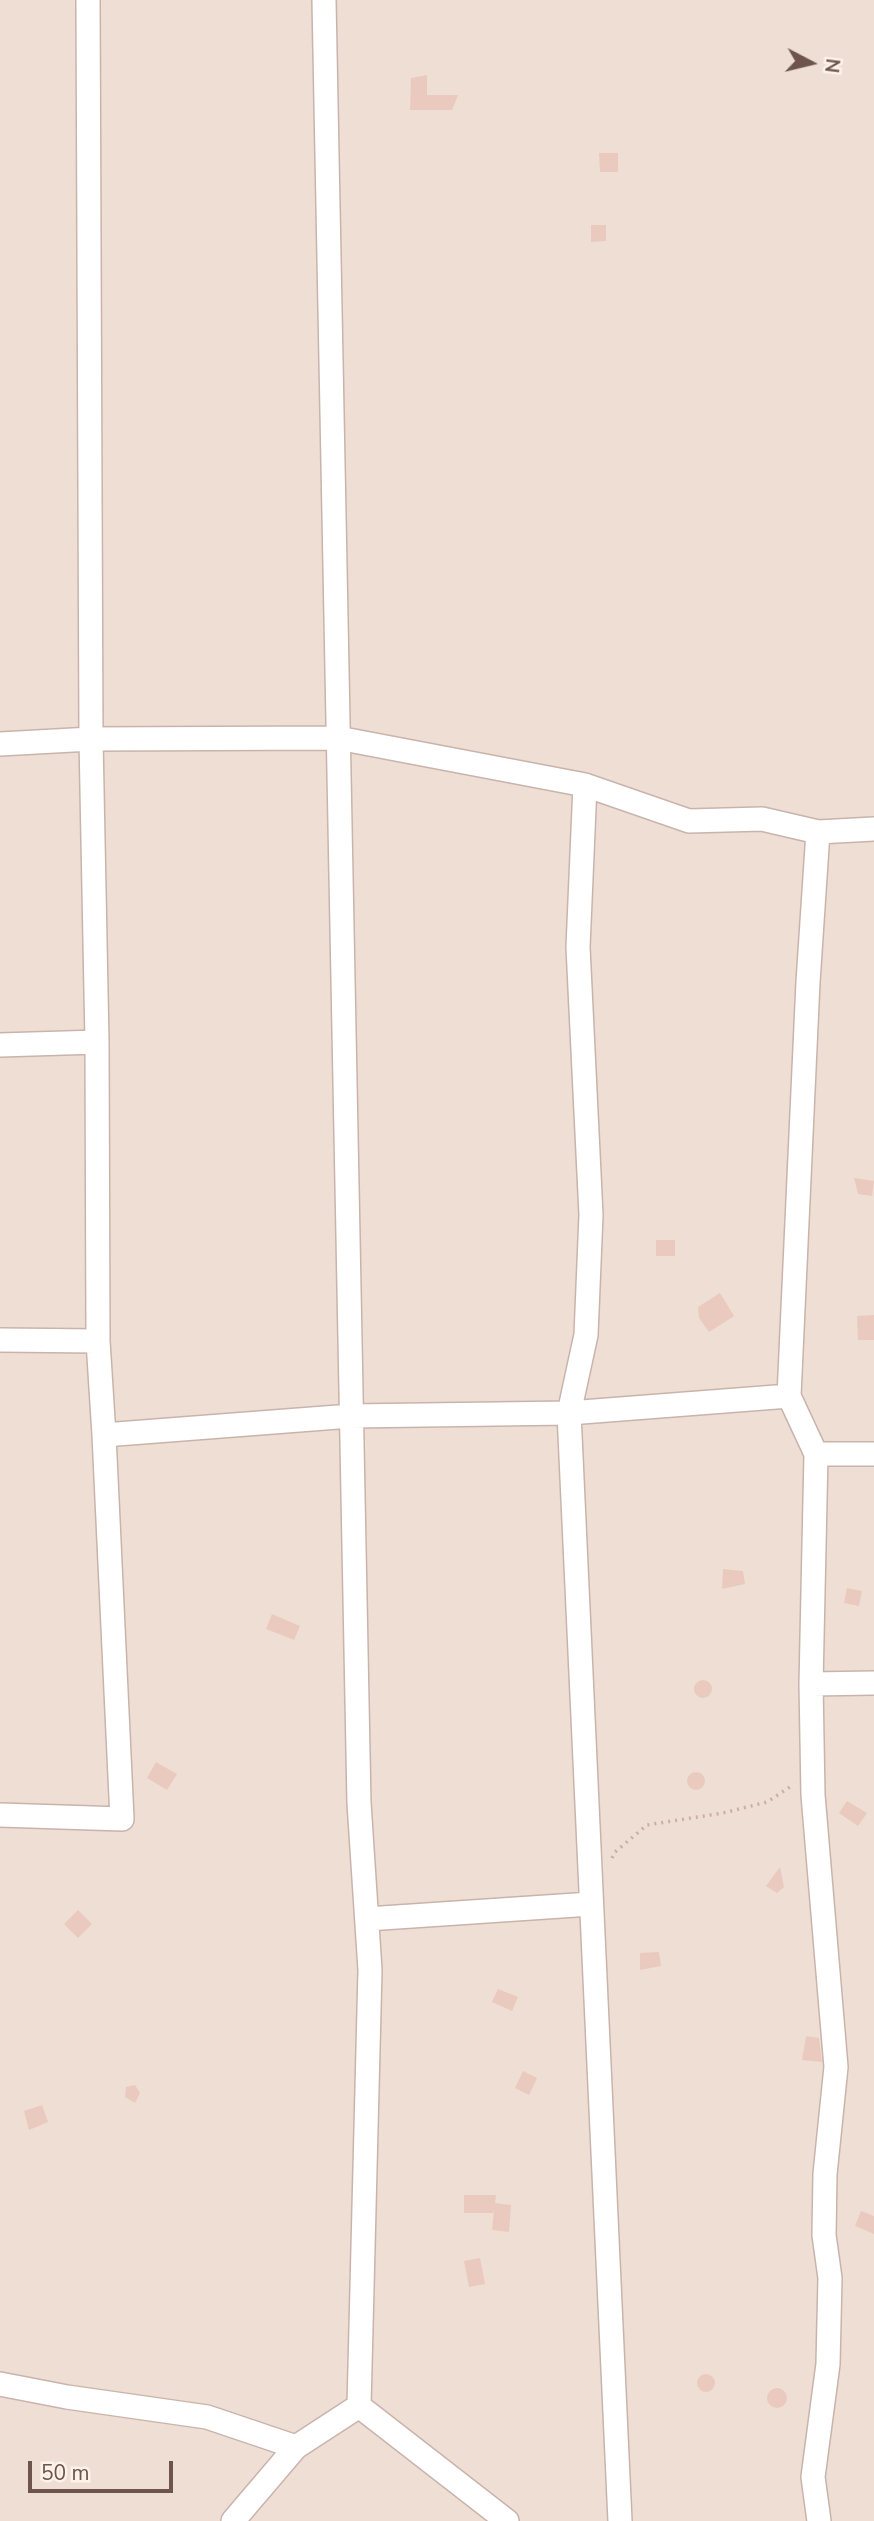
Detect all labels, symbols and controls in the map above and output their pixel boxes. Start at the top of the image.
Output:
north arrow [776,28,846,98]
text: N [818,57,846,74]
scale bar [32,2448,177,2492]
text: 50 m [41,2459,90,2487]

